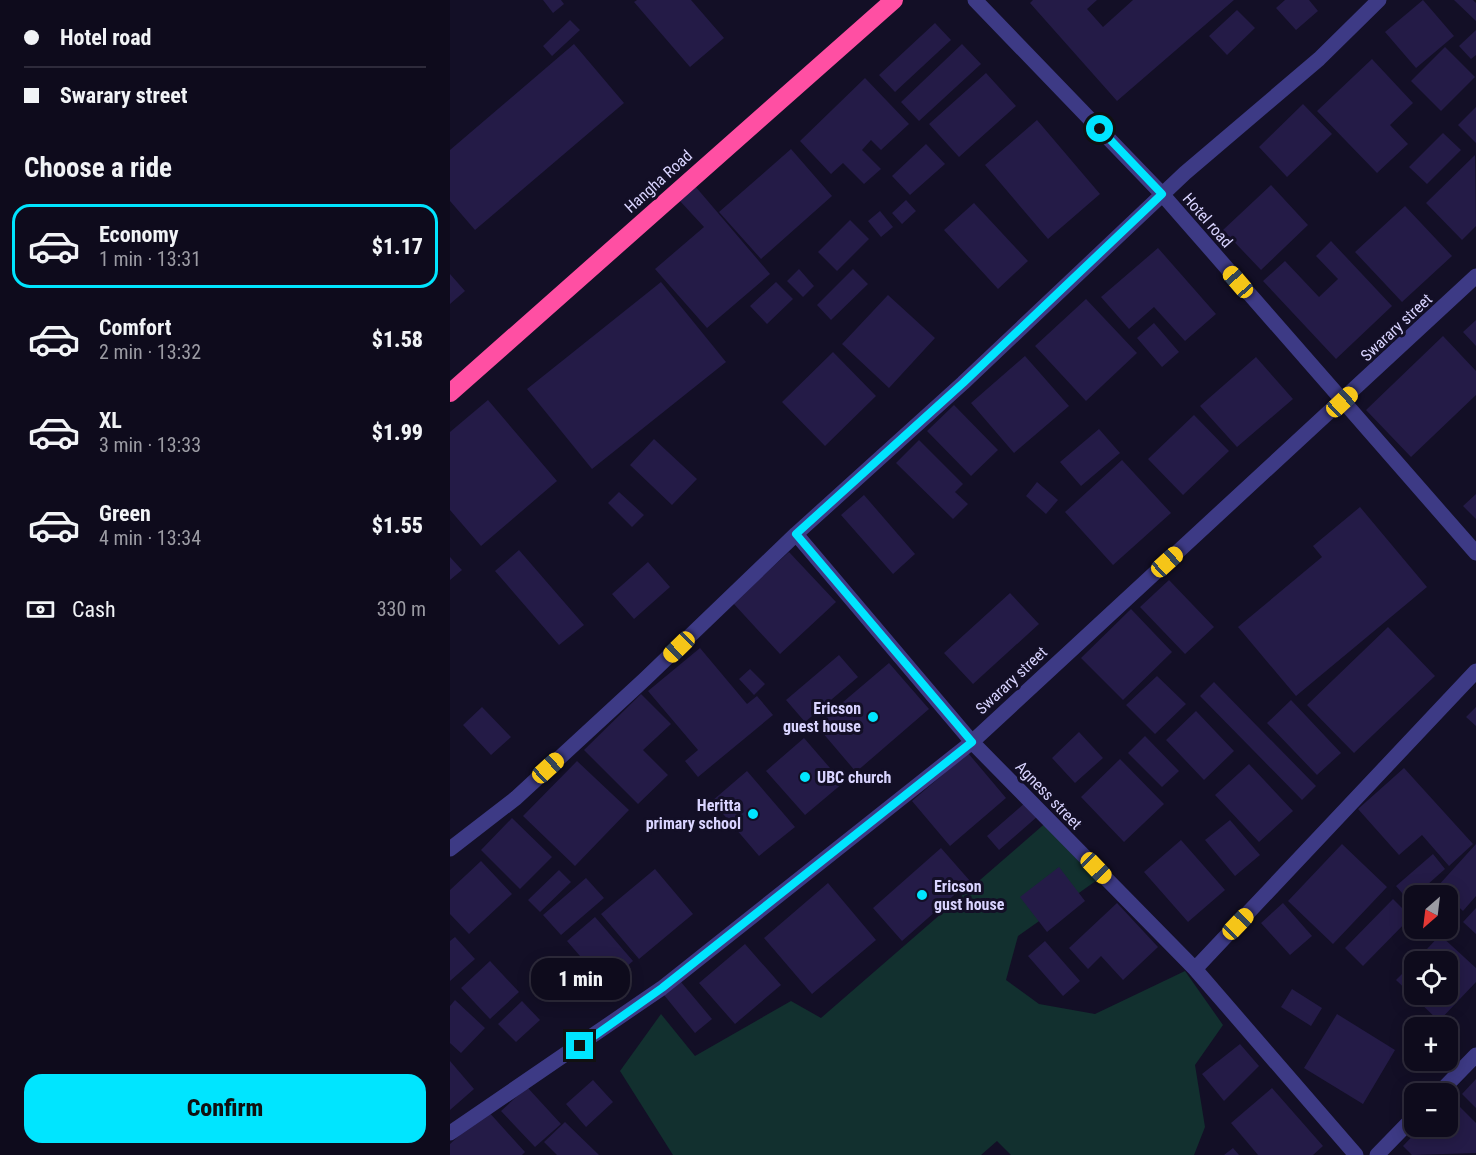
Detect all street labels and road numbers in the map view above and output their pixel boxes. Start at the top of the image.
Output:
street label: Hangha Road [621,146,696,217]
street label: Hotel road [1179,189,1236,251]
street label: Swarary street [1357,289,1436,365]
street label: Swarary street [972,642,1051,718]
street label: Agness street [1012,757,1086,833]

